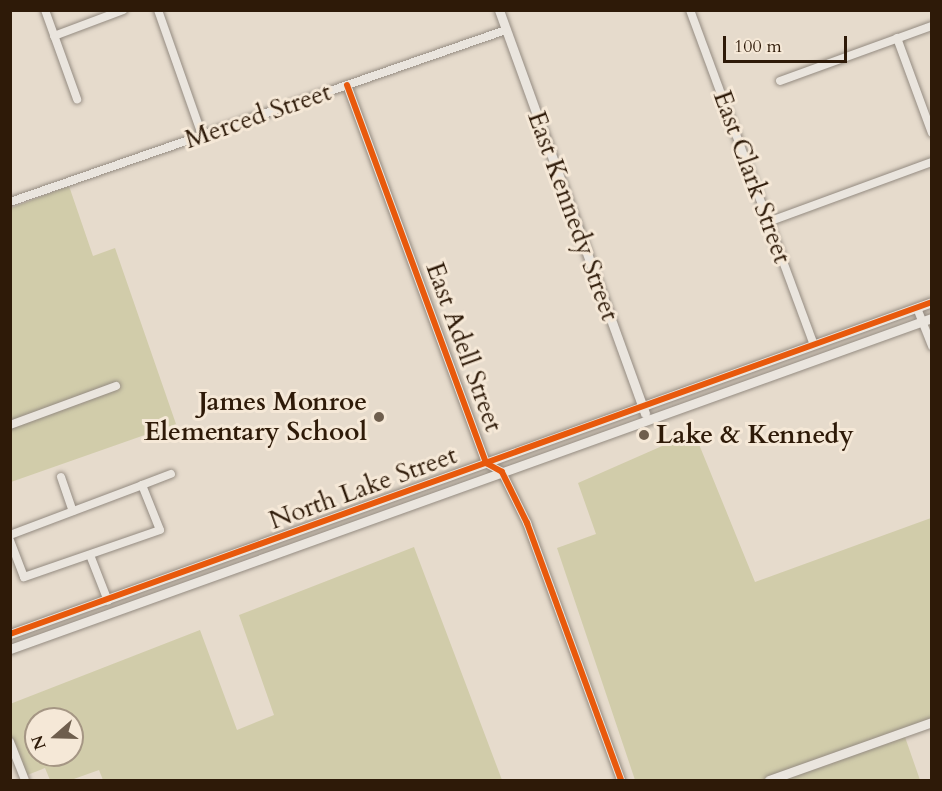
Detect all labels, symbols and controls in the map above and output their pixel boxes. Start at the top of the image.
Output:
scale bar [726,24,850,62]
text: 100 m [734,34,782,59]
street label: Merced Street [181,76,335,156]
street label: East Clark Street [706,86,798,268]
street label: East Kennedy Street [521,107,625,325]
street label: East Adell Street [419,258,509,436]
place label: James Monroe Elementary School [144,386,367,448]
marker: James Monroe Elementary School [372,410,386,424]
place label: Lake & Kennedy [656,419,854,451]
marker: Lake & Kennedy [637,428,651,442]
street label: North Lake Street [265,440,461,536]
north arrow [24,707,84,767]
text: N [26,732,52,753]

